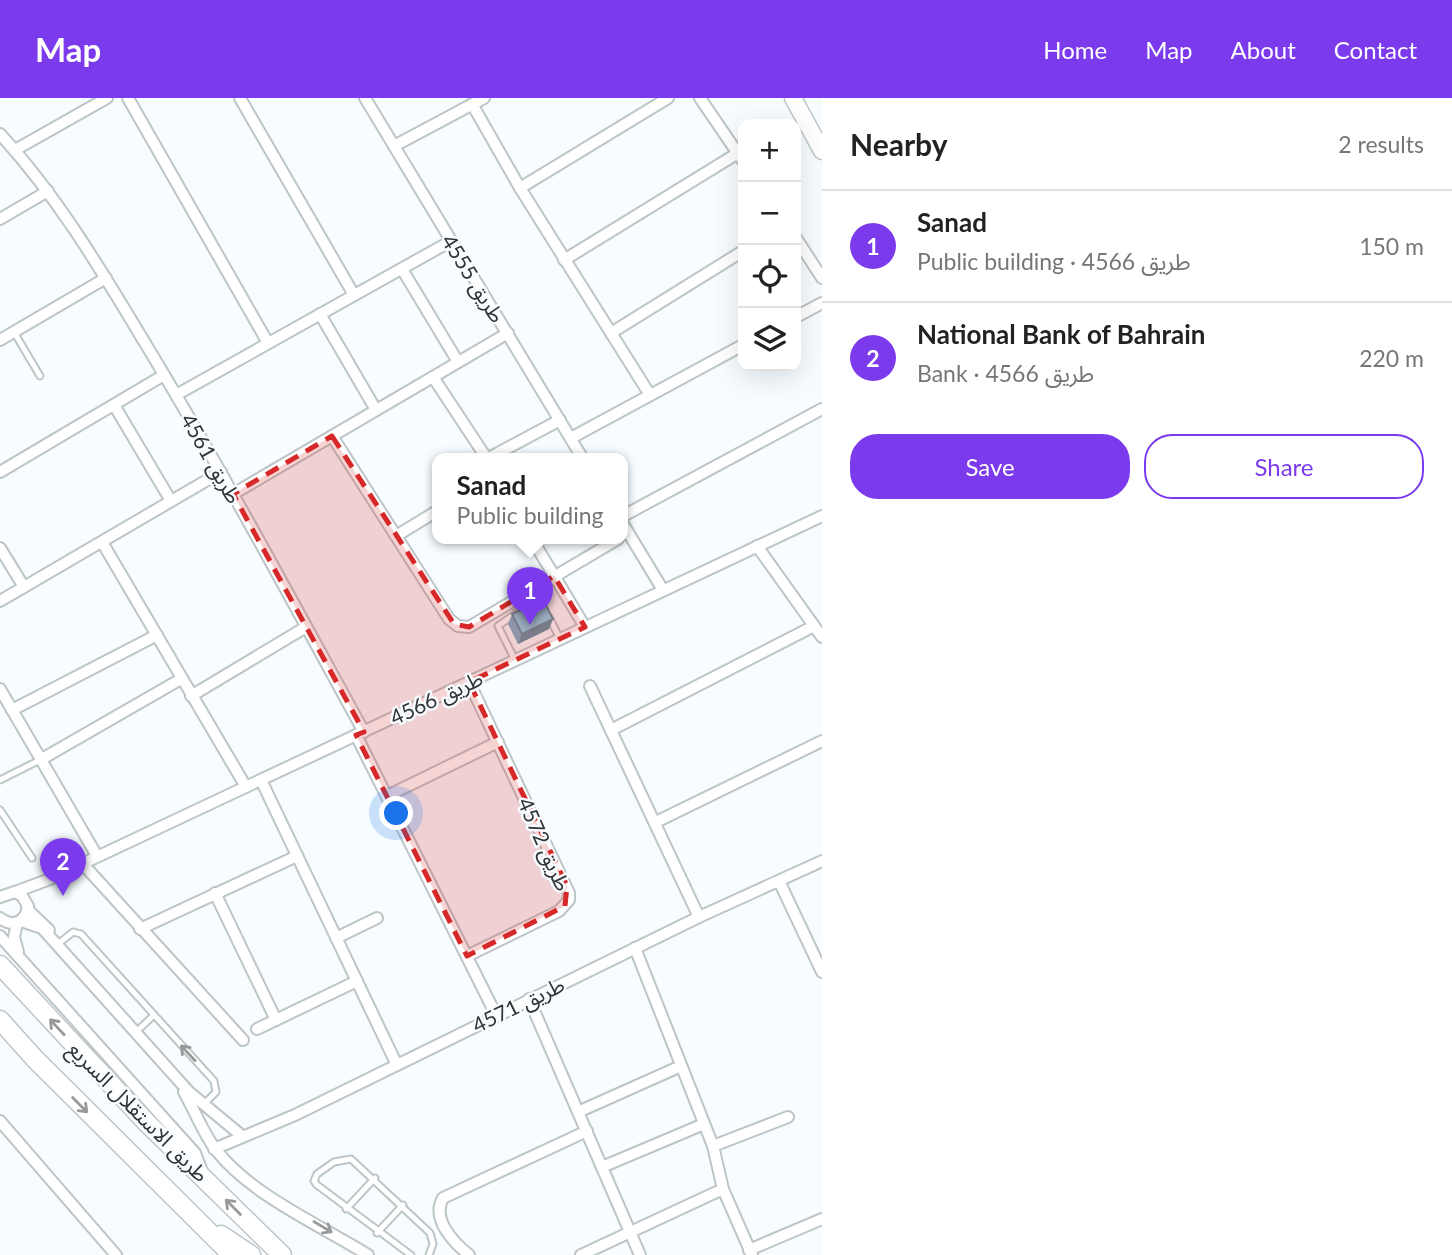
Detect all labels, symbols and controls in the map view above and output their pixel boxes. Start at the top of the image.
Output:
text: Map [35,29,101,69]
text: Home [1043,35,1107,64]
text: Map [1145,35,1193,64]
text: About [1231,35,1296,64]
text: Contact [1334,35,1417,64]
map controls [738,119,801,371]
button: + [738,119,801,182]
text: Nearby [850,126,948,162]
text: 2 results [1338,130,1424,158]
button: − [738,182,801,245]
text: Sanad [917,206,987,238]
street label: طريق 4555 [435,229,511,328]
text: 1 [866,232,880,260]
text: 150 m [1359,232,1424,260]
button: locate [738,245,801,308]
text: Public building · طريق 4566 [917,247,1191,275]
button: layers [738,308,801,371]
text: National Bank of Bahrain [917,318,1206,350]
text: 2 [866,344,880,372]
text: 220 m [1359,344,1424,372]
text: Bank · طريق 4566 [917,359,1094,387]
street label: طريق 4561 [175,409,248,508]
button: Save [850,434,1130,499]
button: Share [1144,434,1424,499]
popup [432,453,628,544]
text: Sanad [456,469,526,501]
text: Public building [456,501,604,529]
pin: 1 [507,567,553,625]
street label: طريق 4566 [386,665,487,731]
street label: طريق 4572 [512,794,577,895]
your location [379,796,413,830]
pin: 2 [40,838,86,896]
street label: طريق 4571 [468,971,569,1039]
one-way arrow [48,1019,65,1036]
street label: طريق الاستقلال السريع [61,1036,214,1189]
one-way arrow [180,1045,197,1062]
one-way arrow [72,1096,89,1113]
one-way arrow [225,1198,242,1215]
one-way arrow [312,1220,332,1234]

